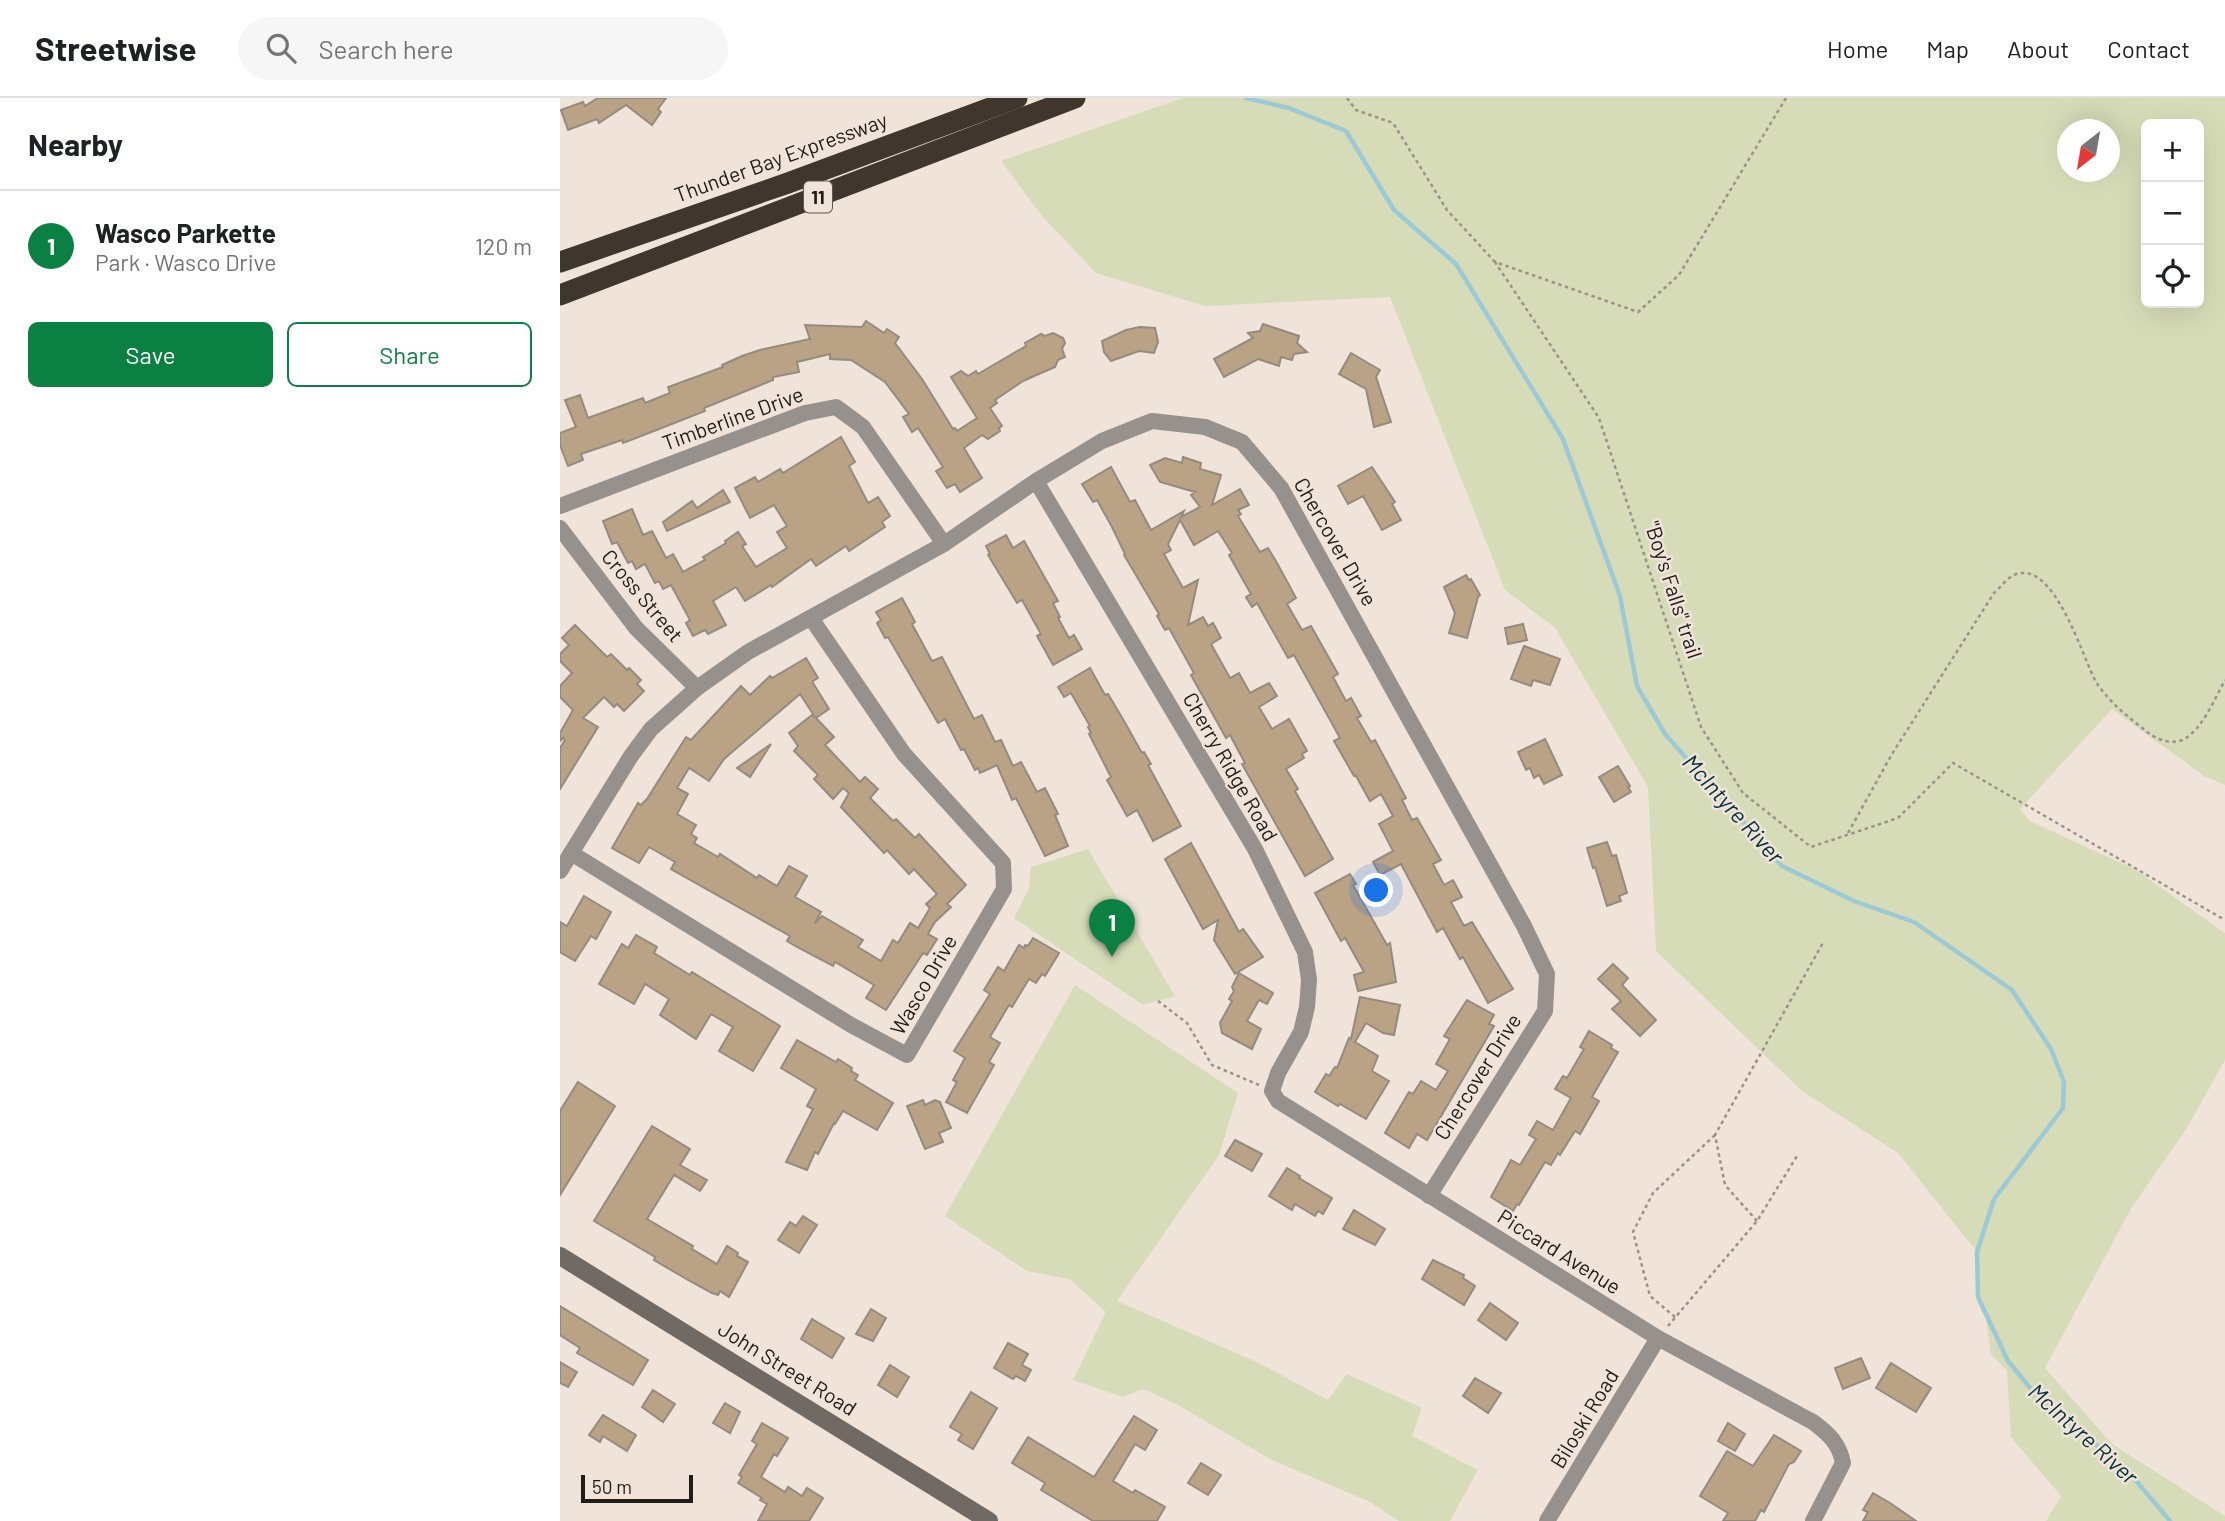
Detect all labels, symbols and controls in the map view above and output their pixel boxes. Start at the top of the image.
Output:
search box [238,17,728,80]
text: Streetwise [35,28,196,68]
icon: search [262,29,300,67]
text: Search here [318,33,454,64]
text: Home [1827,34,1888,63]
text: Map [1926,34,1969,63]
text: About [2007,34,2069,63]
text: Contact [2107,34,2190,63]
street label: Thunder Bay Expressway [670,106,891,207]
north arrow [2057,119,2120,182]
map controls [2141,119,2204,308]
button: + [2141,119,2204,182]
text: Nearby [28,126,123,162]
road number: 11 [804,181,832,212]
button: − [2141,182,2204,245]
text: Wasco Parkette [95,217,276,248]
text: 1 [47,232,55,260]
text: 120 m [475,232,532,260]
button: locate [2141,245,2204,308]
text: Park · Wasco Drive [95,248,276,276]
button: Save [28,322,273,387]
button: Share [287,322,532,387]
street label: Timberline Drive [659,381,806,455]
street label: Chercover Drive [1289,473,1383,610]
street label: "Boy's Falls" trail [1640,518,1708,661]
street label: Cross Street [597,544,689,646]
street label: Cherry Ridge Road [1179,687,1284,845]
water label: McIntyre River [1677,748,1791,870]
your location [1359,873,1393,907]
pin: 1 [1089,899,1135,957]
street label: Wasco Drive [884,930,961,1039]
street label: Chercover Drive [1428,1009,1525,1144]
street label: Piccard Avenue [1494,1203,1626,1298]
street label: John Street Road [714,1315,862,1420]
street label: Biloski Road [1544,1364,1623,1472]
water label: McIntyre River [2023,1377,2145,1490]
scale bar [581,1472,693,1504]
text: 50 m [592,1475,632,1498]

